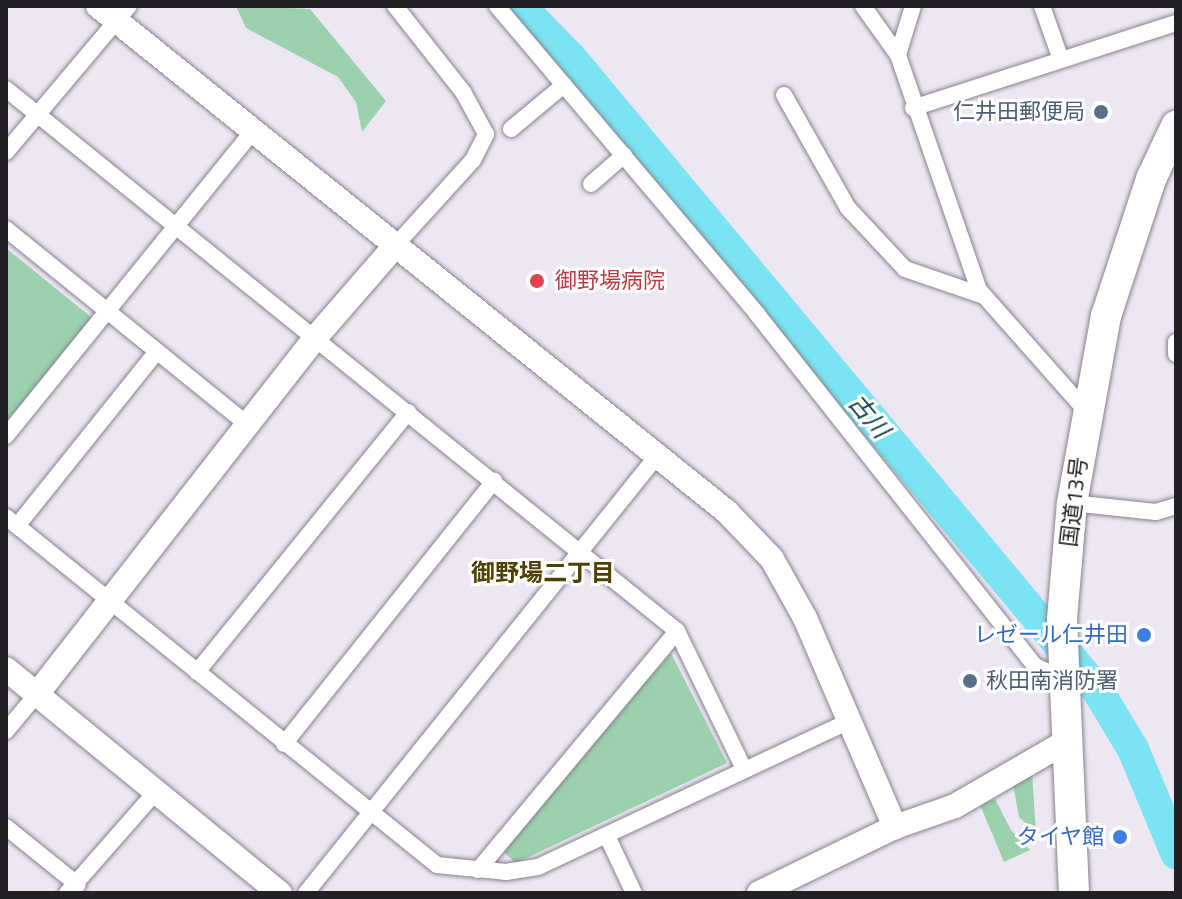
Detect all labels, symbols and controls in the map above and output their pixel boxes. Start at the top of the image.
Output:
place label: 仁井田郵便局 [953,99,1085,125]
marker: 仁井田郵便局 [1092,103,1110,121]
place label: 御野場病院 [555,268,665,294]
marker: 御野場病院 [526,270,548,292]
water label: 古川 [843,388,895,444]
street label: 国道13号 [1055,455,1093,549]
district label: 御野場二丁目 [471,559,615,587]
place label: レゼール仁井田 [974,622,1128,648]
marker: レゼール仁井田 [1135,626,1153,644]
place label: 秋田南消防署 [986,668,1118,694]
marker: 秋田南消防署 [961,672,979,690]
place label: タイヤ館 [1016,824,1104,850]
marker: タイヤ館 [1111,828,1129,846]

